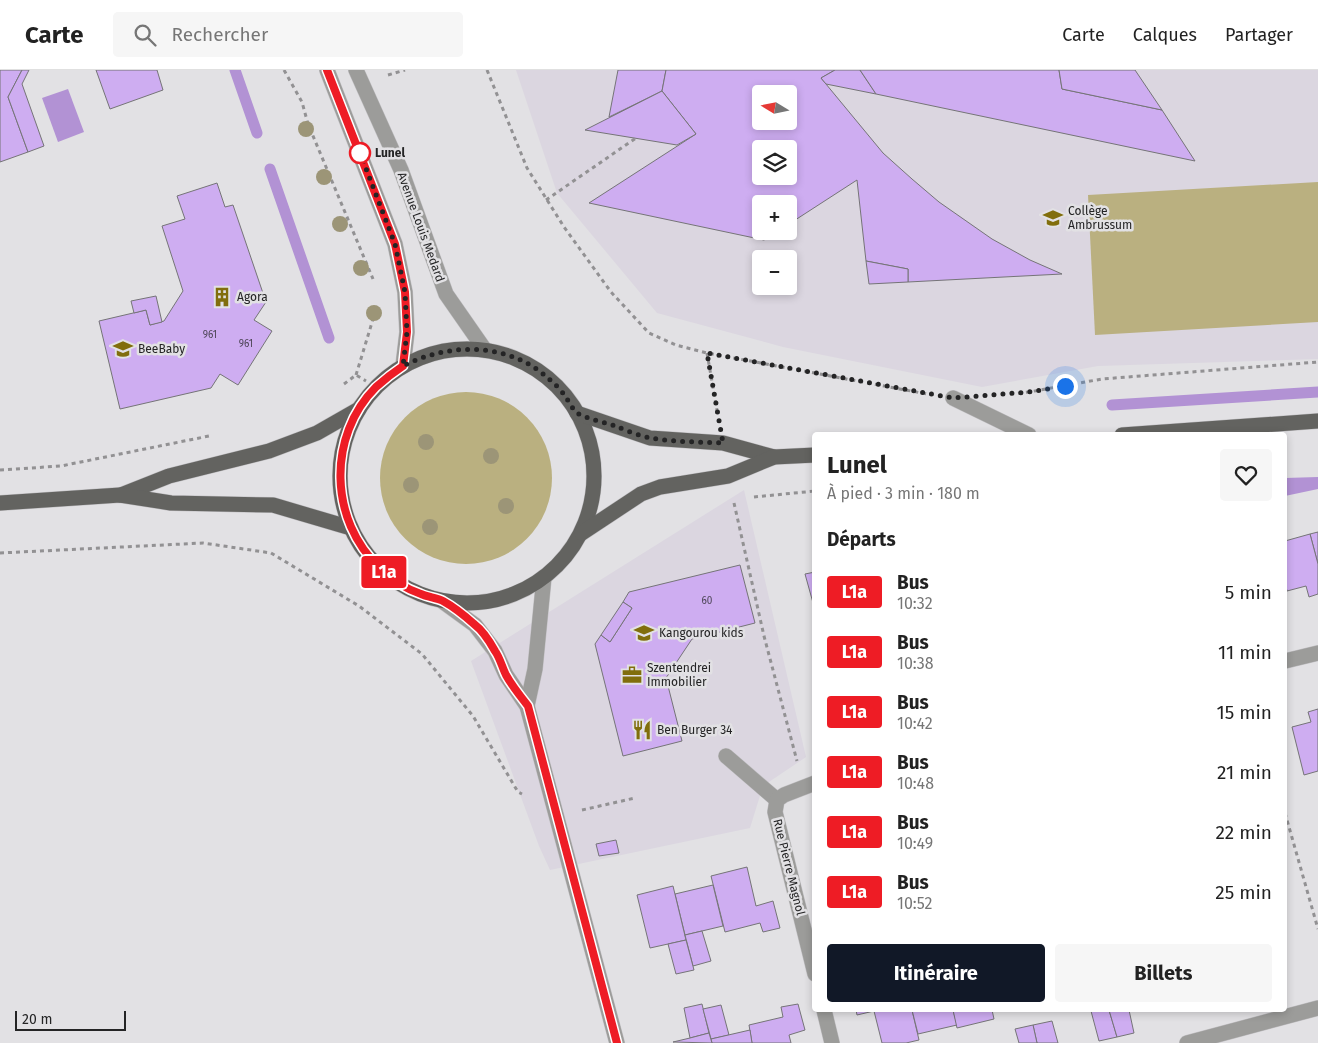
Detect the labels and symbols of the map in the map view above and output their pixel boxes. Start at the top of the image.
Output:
north arrow [752,85,798,130]
marker: Lunel [349,142,371,164]
place label: Lunel [375,146,405,160]
street label: Avenue Louis Medard [395,170,447,284]
place label: Collège Ambrussum [1068,204,1132,232]
school or university icon: Collège Ambrussum [1042,207,1064,229]
building icon: Agora [211,286,233,308]
place label: Agora [237,290,268,304]
house number: 961 [203,329,217,341]
school or university icon: BeeBaby [112,338,134,360]
house number: 961 [239,338,253,350]
place label: BeeBaby [138,342,185,356]
your location [1053,374,1078,399]
line badge: L1a [355,556,413,588]
house number: 60 [702,595,713,607]
school or university icon: Kangourou kids [633,622,655,644]
place label: Kangourou kids [659,626,744,640]
place label: Szentendrei Immobilier [647,661,711,689]
office icon: Szentendrei Immobilier [621,664,643,686]
restaurant icon: Ben Burger 34 [631,719,653,741]
place label: Ben Burger 34 [657,723,733,737]
street label: Rue Pierre Magnol [770,817,808,917]
scale bar [15,1008,126,1031]

